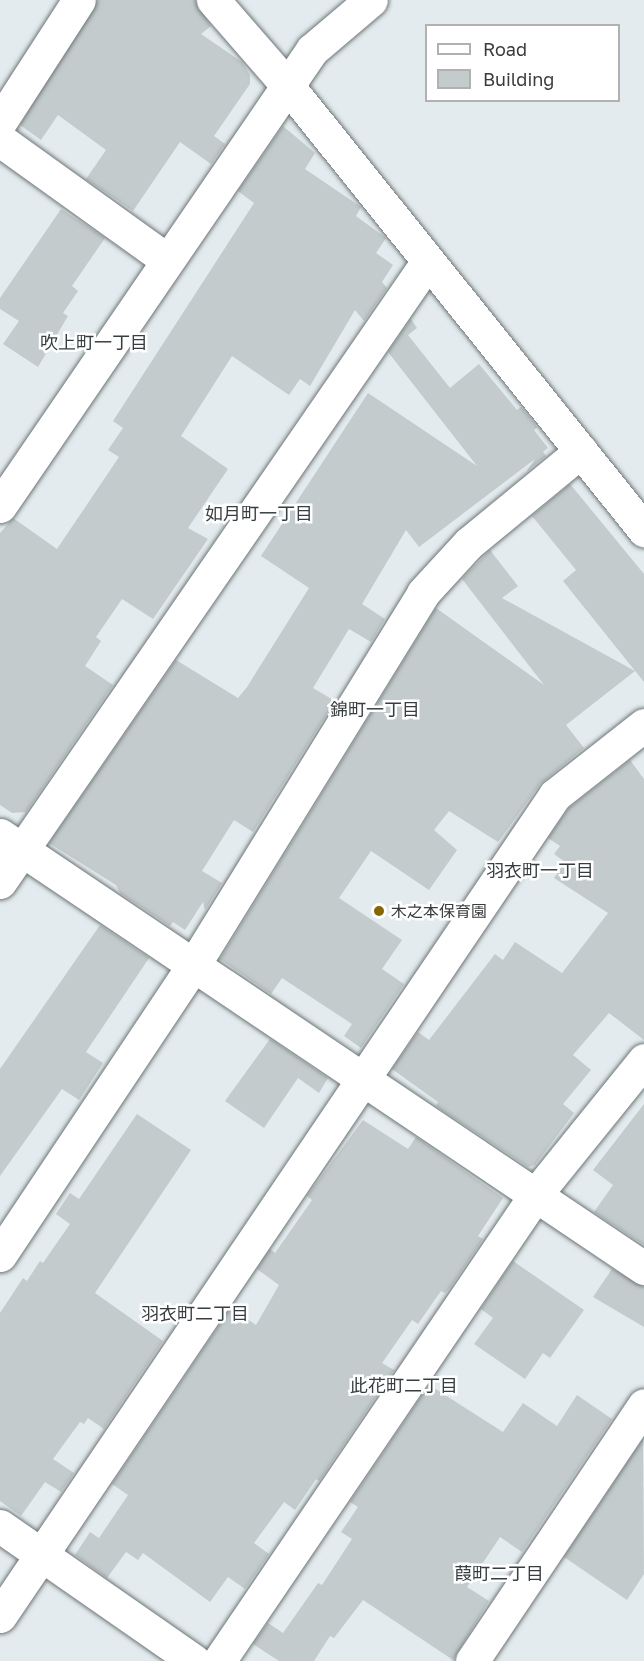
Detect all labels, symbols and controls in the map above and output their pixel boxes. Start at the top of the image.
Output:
legend [425,24,620,102]
text: Road [483,38,527,60]
text: Building [483,68,554,90]
district label: 吹上町一丁目 [40,331,148,353]
district label: 如月町一丁目 [205,502,313,524]
district label: 錦町一丁目 [330,698,420,720]
district label: 羽衣町一丁目 [486,859,594,881]
place label: 木之本保育園 [391,901,487,921]
marker: 木之本保育園 [372,904,386,918]
district label: 羽衣町二丁目 [141,1302,249,1324]
district label: 此花町二丁目 [350,1374,458,1396]
district label: 葭町二丁目 [454,1562,544,1584]

